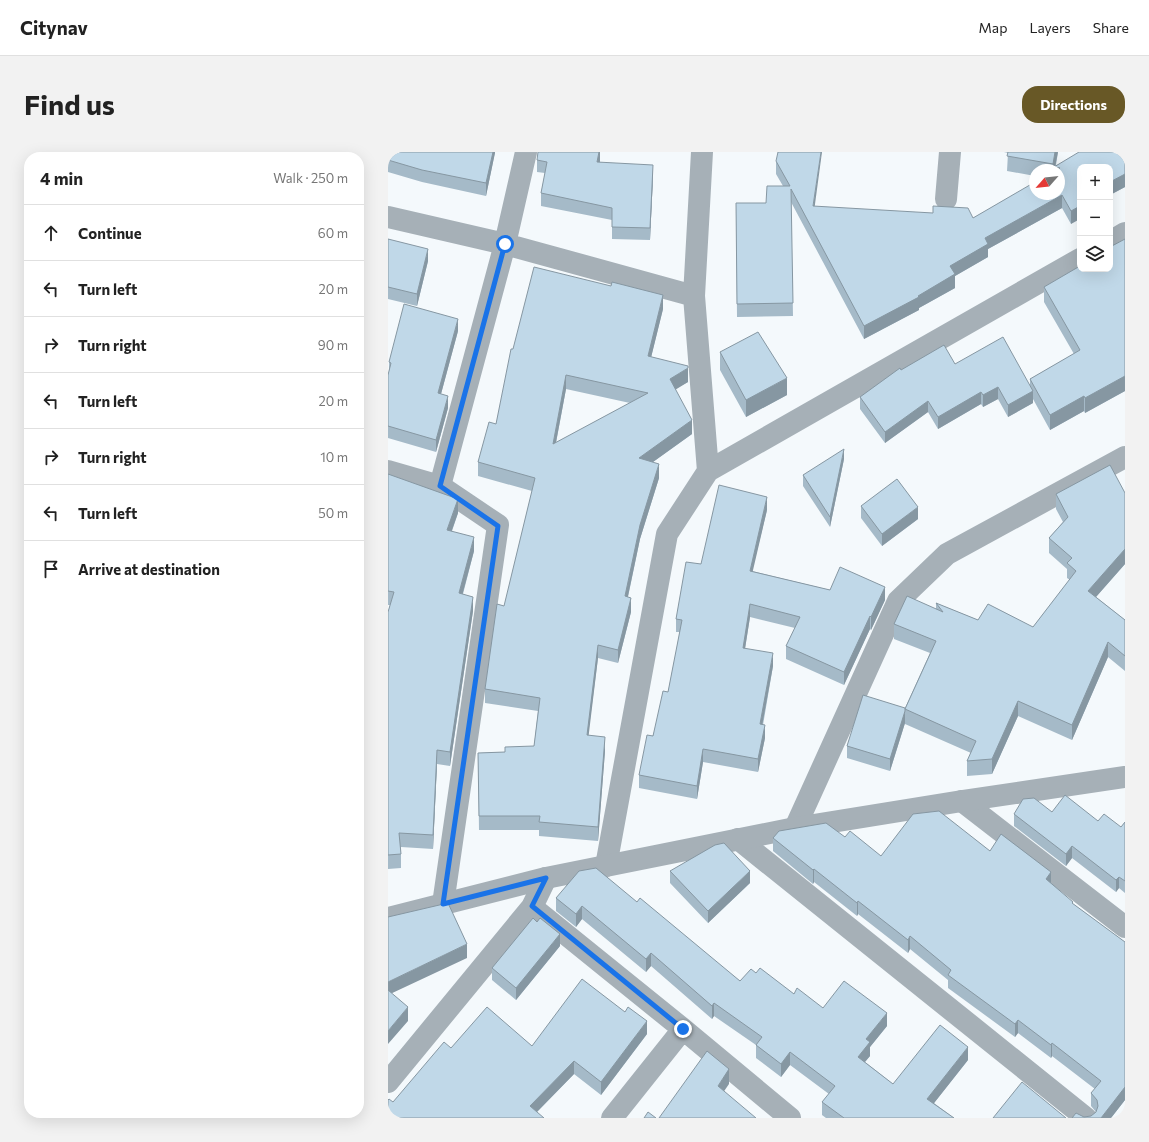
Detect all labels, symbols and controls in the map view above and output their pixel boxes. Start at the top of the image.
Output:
text: Citynav [20,16,88,39]
text: Map [979,19,1007,36]
text: Layers [1029,19,1071,36]
text: Share [1093,19,1129,36]
button: Directions [1022,86,1125,123]
text: Find us [24,87,115,121]
north arrow [1029,164,1065,200]
map controls [1077,164,1113,272]
button: + [1077,164,1113,200]
text: 4 min [40,168,83,189]
text: Walk · 250 m [273,170,348,186]
button: − [1077,200,1113,236]
icon: ahead [40,222,62,244]
text: Continue [78,224,142,242]
text: 60 m [318,225,348,241]
route start [496,235,514,253]
button: layers [1077,236,1113,272]
icon: left [40,278,62,300]
text: Turn left [78,280,137,298]
text: 20 m [319,281,348,297]
icon: right [40,334,62,356]
text: Turn right [78,336,147,354]
text: 90 m [318,337,348,353]
icon: left [40,390,62,412]
text: Turn left [78,392,137,410]
text: 20 m [319,393,348,409]
icon: right [40,446,62,468]
text: Turn right [78,448,147,466]
text: 10 m [320,449,348,465]
icon: left [40,502,62,524]
text: Turn left [78,504,137,522]
text: 50 m [318,505,348,521]
icon: arrive [40,558,62,580]
text: Arrive at destination [78,560,220,578]
route end [674,1020,692,1038]

